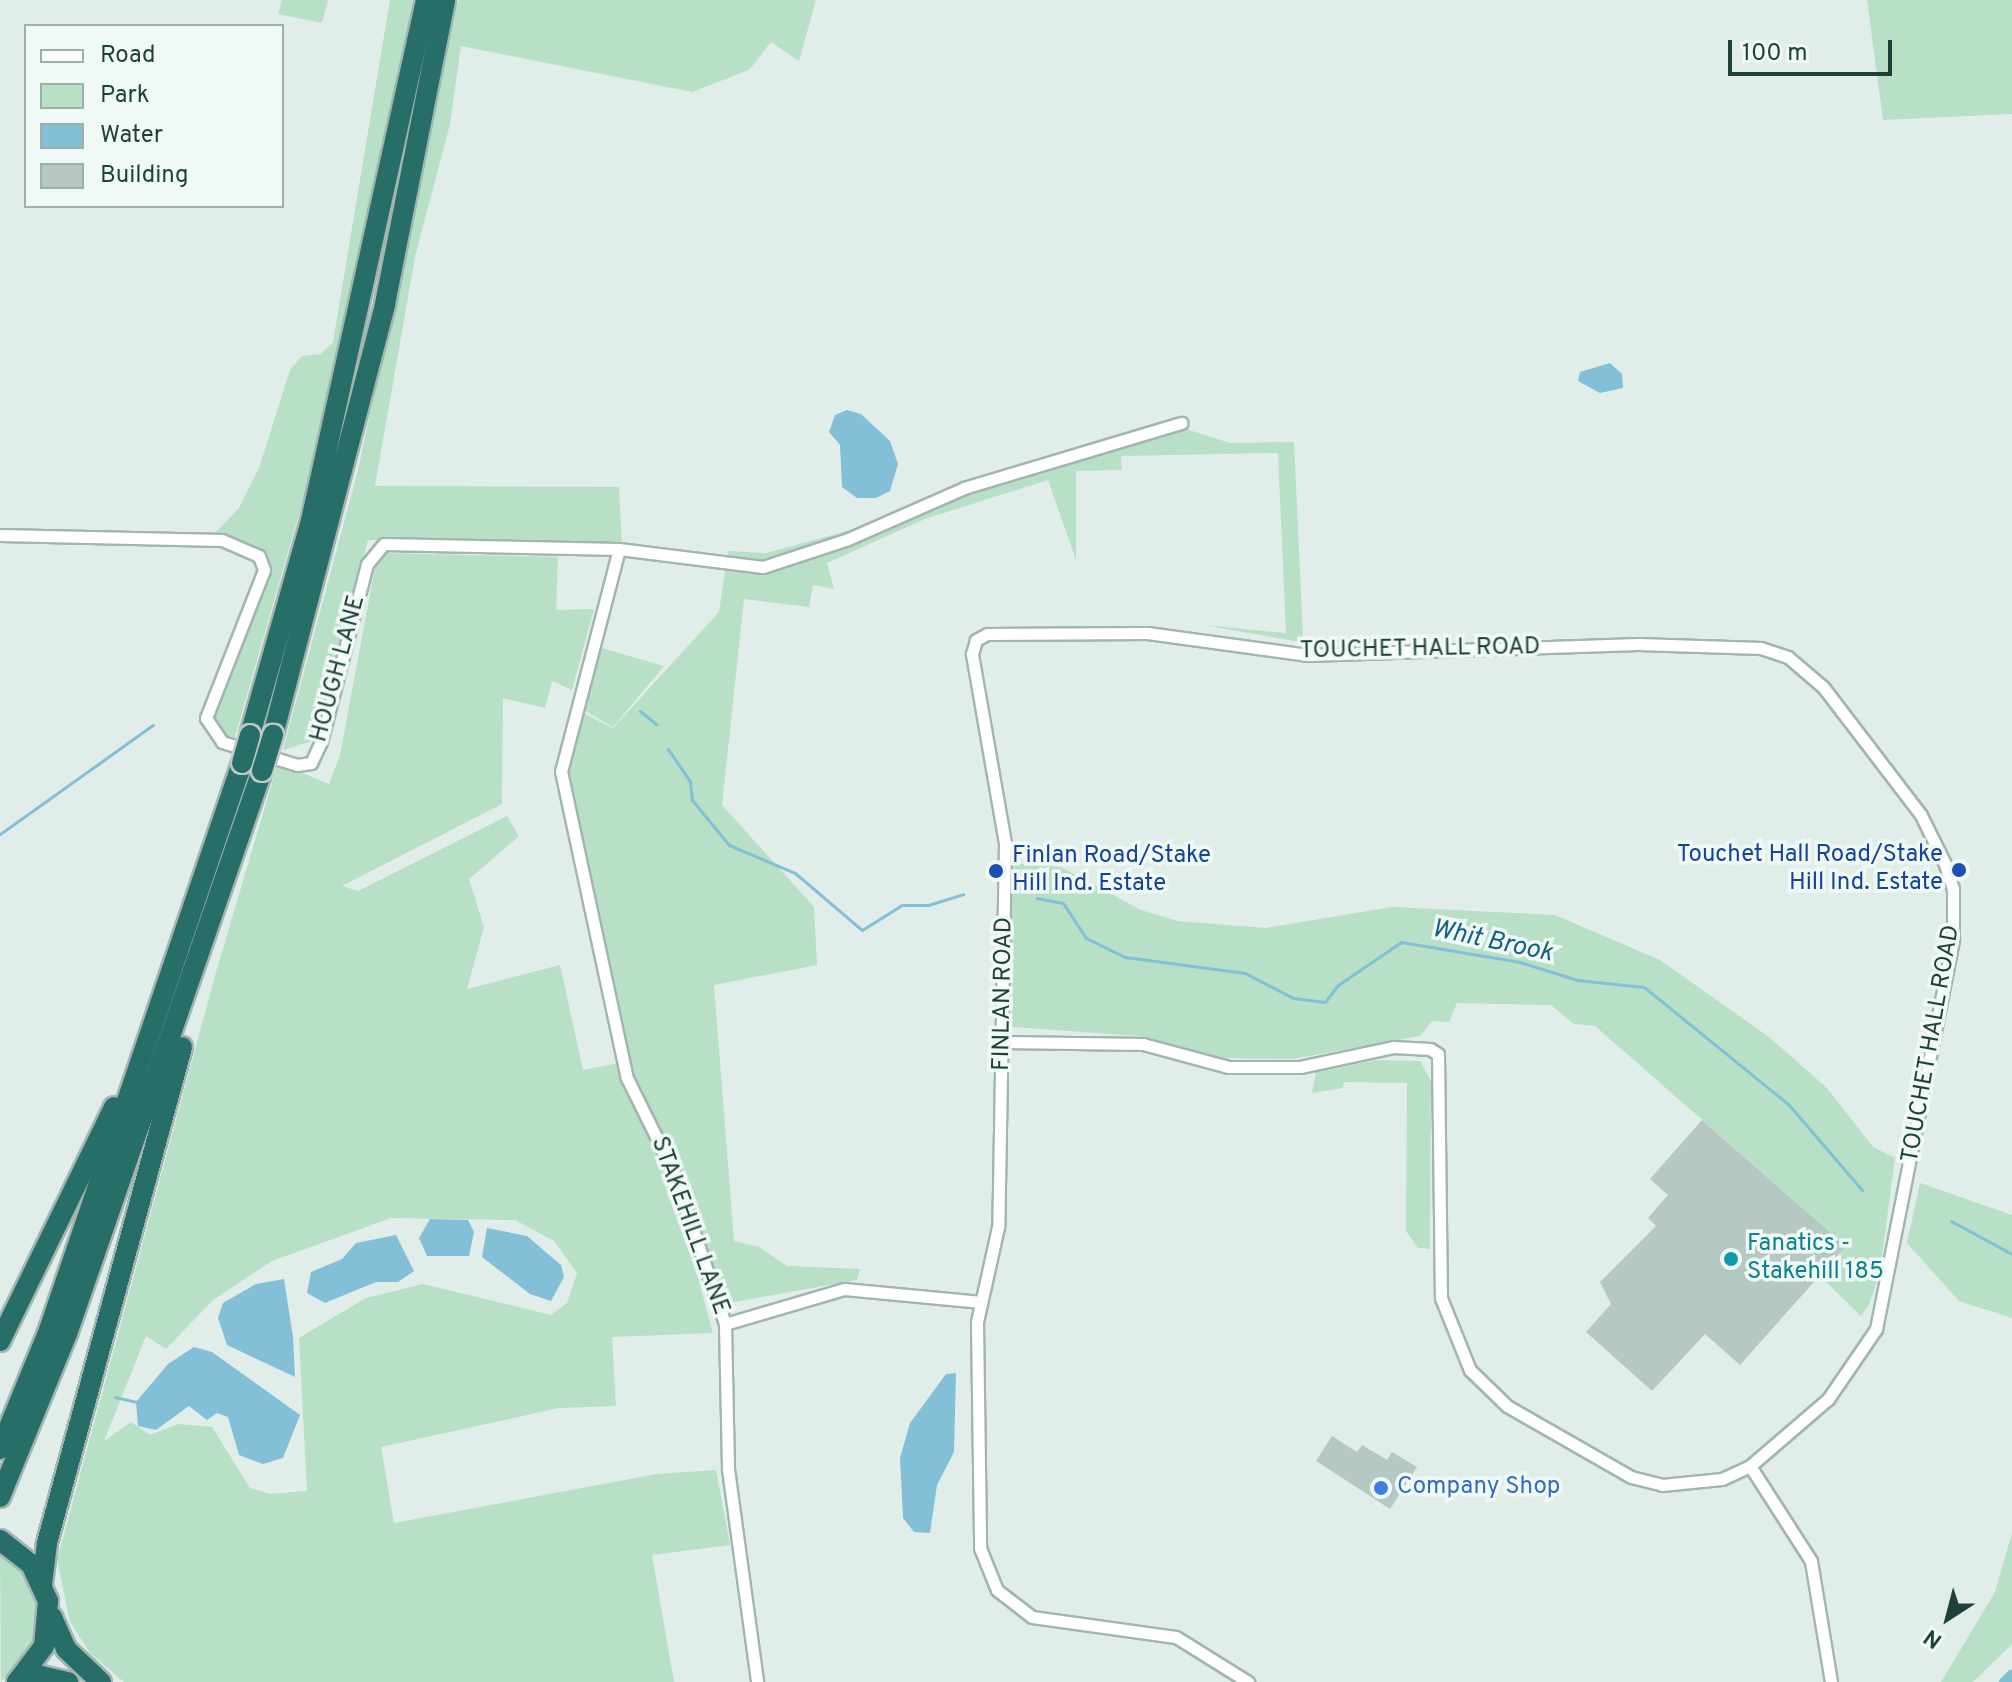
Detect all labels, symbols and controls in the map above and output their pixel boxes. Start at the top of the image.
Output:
legend [24,24,284,208]
scale bar [1732,24,1896,74]
text: 100 m [1742,39,1808,69]
text: Road [100,41,156,71]
text: Park [100,81,150,111]
text: Water [100,121,163,151]
text: Building [100,161,189,191]
street label: HOUGH LANE [306,593,372,745]
street label: TOUCHET HALL ROAD [1299,633,1541,667]
place label: Touchet Hall Road/Stake Hill Ind. Estate [1677,842,1943,898]
place label: Finlan Road/Stake Hill Ind. Estate [1012,843,1211,899]
marker: Touchet Hall Road/Stake Hill Ind. Estate [1950,861,1968,879]
marker: Finlan Road/Stake Hill Ind. Estate [987,862,1005,880]
water label: Whit Brook [1429,914,1555,970]
street label: FINLAN ROAD [988,917,1020,1071]
street label: TOUCHET HALL ROAD [1897,922,1967,1166]
street label: STAKEHILL LANE [643,1133,735,1319]
place label: Fanatics - Stakehill 185 [1747,1231,1884,1287]
marker: Fanatics - Stakehill 185 [1722,1250,1740,1268]
place label: Company Shop [1397,1474,1560,1502]
marker: Company Shop [1372,1479,1390,1497]
north arrow [1908,1578,1988,1658]
text: N [1919,1622,1948,1653]

